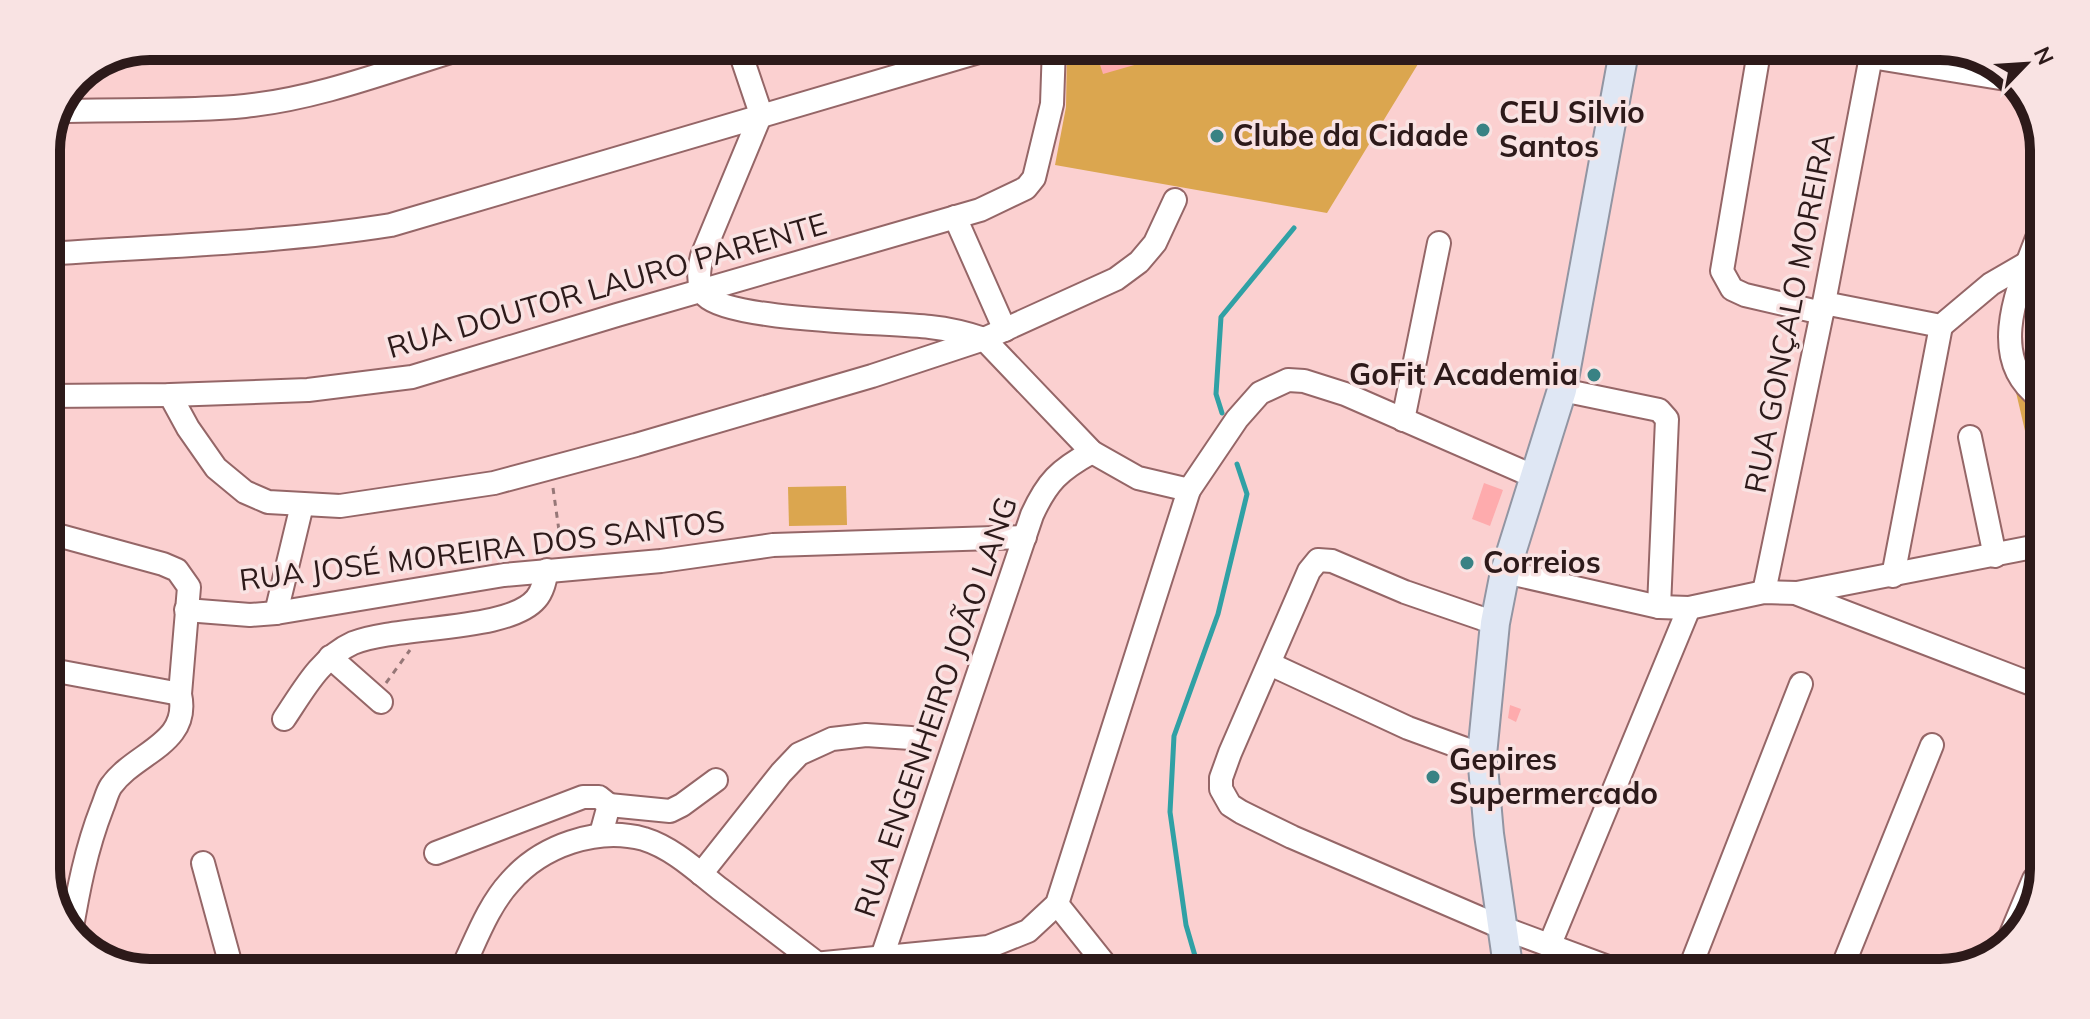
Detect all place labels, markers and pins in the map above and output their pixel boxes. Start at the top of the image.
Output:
place label: CEU Silvio Santos [1499,93,1645,165]
place label: Clube da Cidade [1233,116,1469,154]
marker: CEU Silvio Santos [1474,121,1492,139]
marker: Clube da Cidade [1208,127,1226,145]
place label: GoFit Academia [1349,355,1578,393]
marker: GoFit Academia [1585,366,1603,384]
place label: Correios [1483,543,1601,581]
marker: Correios [1458,554,1476,572]
place label: Gepires Supermercado [1449,740,1658,812]
marker: Gepires Supermercado [1424,768,1442,786]

